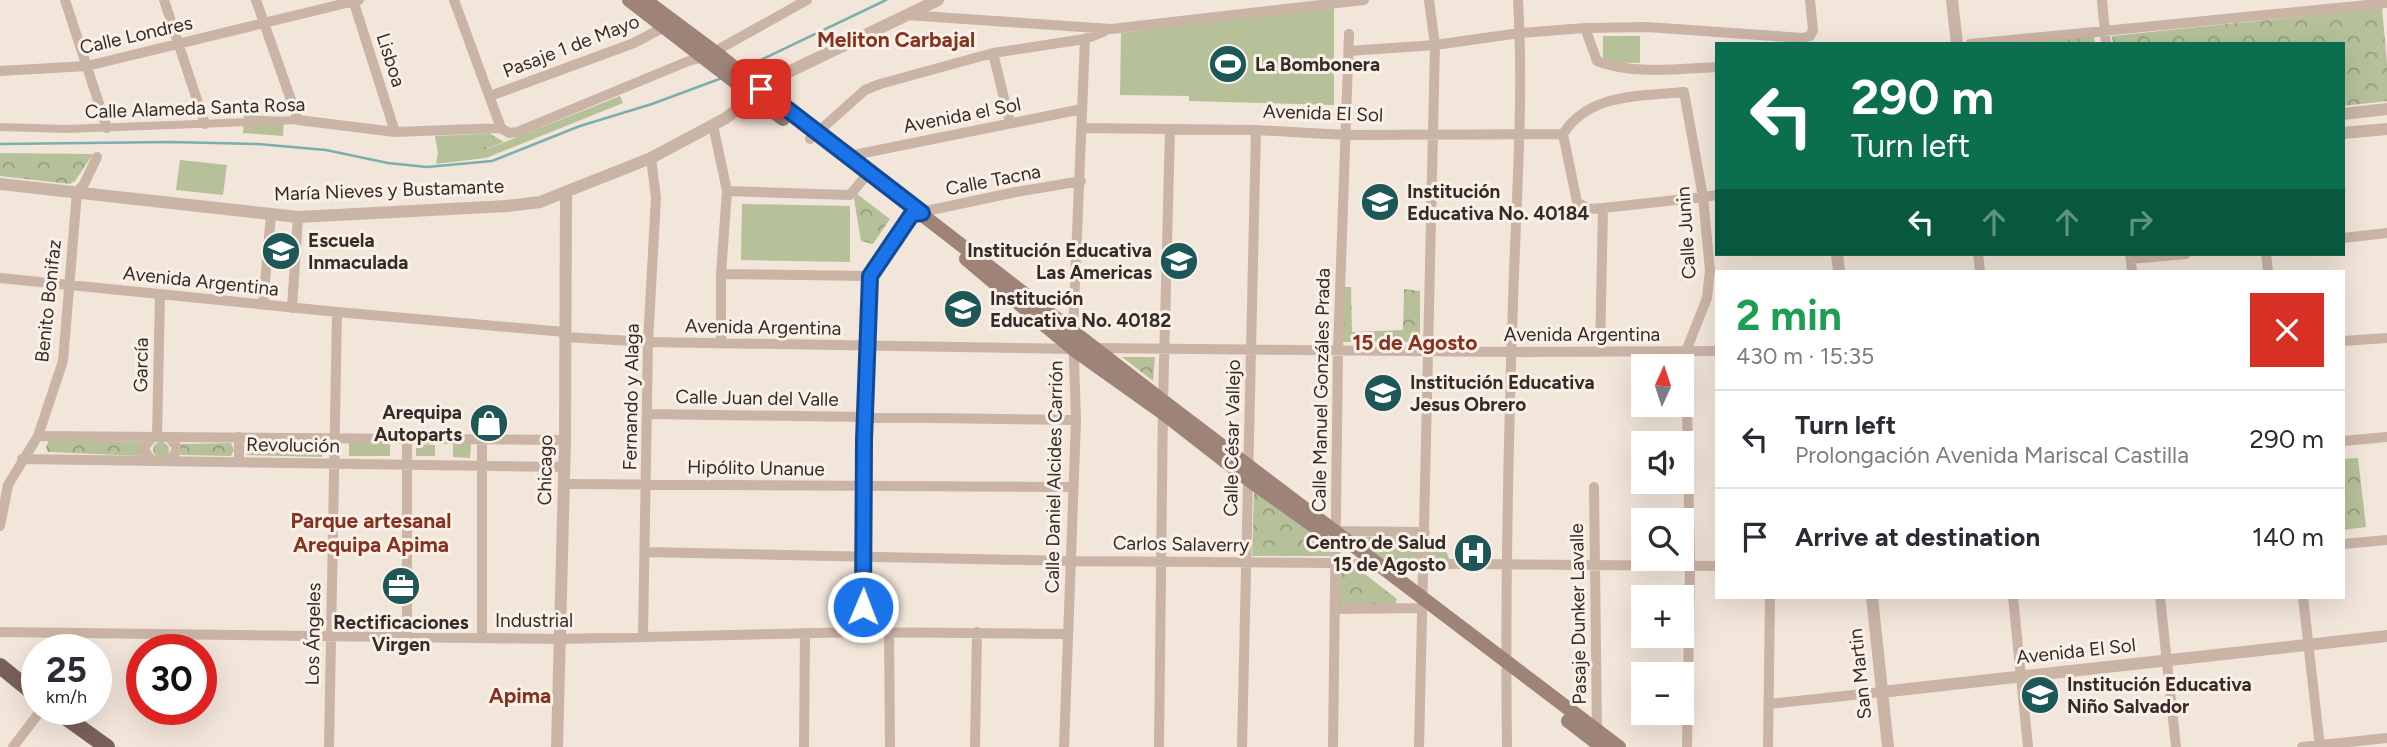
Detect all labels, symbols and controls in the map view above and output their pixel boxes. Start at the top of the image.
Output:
street label: Pasaje 1 de Mayo [499,9,643,83]
street label: Calle Londres [77,11,195,59]
district label: Meliton Carbajal [817,27,975,52]
street label: Lisboa [372,30,410,90]
sports icon: La Bombonera [1207,43,1249,85]
place label: La Bombonera [1255,53,1380,76]
pin [731,59,791,119]
text: 290 m [1851,67,1994,126]
icon: arrive [742,70,780,108]
icon: left [1736,70,1827,161]
street label: Avenida el Sol [901,92,1023,138]
street label: Calle Alameda Santa Rosa [84,93,306,123]
street label: Avenida El Sol [1263,99,1383,127]
text: Turn left [1851,127,1970,165]
street label: Calle Tacna [943,160,1043,200]
street label: María Nieves y Bustamante [273,174,505,206]
place label: Institución Educativa No. 40184 [1407,180,1589,225]
school or university icon: Institución Educativa No. 40184 [1359,181,1401,223]
street label: Calle Junin [1671,186,1701,280]
icon: left [1902,203,1940,241]
icon: ahead [1975,203,2013,241]
icon: ahead [2048,203,2086,241]
icon: right [2121,203,2159,241]
place label: Escuela Inmaculada [308,229,408,274]
school or university icon: Escuela Inmaculada [260,230,302,272]
street label: Benito Bonifaz [30,238,66,364]
place label: Institución Educativa Las Americas [967,239,1152,284]
school or university icon: Institución Educativa Las Americas [1158,240,1200,282]
street label: Avenida Argentina [122,261,280,301]
street label: Calle Manuel Gonzáles Prada [1307,268,1335,512]
place label: Institución Educativa No. 40182 [990,287,1171,332]
school or university icon: Institución Educativa No. 40182 [942,288,984,330]
text: 2 min [1736,290,1842,341]
button: close [2250,293,2324,367]
street label: Avenida Argentina [685,314,841,340]
street label: Fernando y Alaga [618,323,644,471]
street label: Avenida Argentina [1504,323,1660,346]
district label: 15 de Agosto [1352,330,1478,355]
street label: García [129,337,153,393]
text: 430 m · 15:35 [1736,342,1874,370]
north arrow [1631,354,1694,416]
map controls [1631,354,1694,725]
street label: Calle César Vallejo [1219,359,1245,517]
street label: Calle Daniel Alcides Carrión [1040,360,1068,594]
place label: Institución Educativa Jesus Obrero [1410,371,1595,416]
school or university icon: Institución Educativa Jesus Obrero [1362,372,1404,414]
street label: Calle Juan del Valle [675,385,839,411]
place label: Arequipa Autoparts [374,401,462,446]
shop icon: Arequipa Autoparts [468,402,510,444]
text: Turn left [1795,409,1896,441]
icon: left [1736,420,1774,458]
text: 290 m [2250,423,2324,455]
button: sound [1631,431,1694,494]
street label: Revolución [246,433,340,457]
street label: Chicago [533,434,557,506]
text: Prolongación Avenida Mariscal Castilla [1795,441,2189,469]
street label: Hipólito Unanue [687,455,825,481]
district label: Parque artesanal Arequipa Apima [291,508,451,557]
button: search [1631,508,1694,571]
icon: arrive [1736,518,1774,556]
text: Arrive at destination [1795,521,2040,553]
text: 140 m [2252,521,2324,553]
street label: Pasaje Dunker Lavalle [1565,523,1591,705]
street label: Carlos Salaverry [1113,531,1249,557]
place label: Centro de Salud 15 de Agosto [1306,531,1446,576]
hospital icon: Centro de Salud 15 de Agosto [1452,532,1494,574]
office icon: Rectificaciones Virgen [380,565,422,607]
position arrow [826,570,900,644]
street label: Los Ángeles [301,582,325,686]
button: + [1631,585,1694,648]
street label: Industrial [495,609,573,632]
place label: Rectificaciones Virgen [333,611,469,656]
street label: San Martin [1844,628,1876,720]
street label: Avenida El Sol [2015,633,2137,669]
speed limit sign: 30 [126,634,217,725]
text: 25 [46,649,87,691]
button: − [1631,662,1694,725]
place label: Institución Educativa Niño Salvador [2067,673,2252,718]
school or university icon: Institución Educativa Niño Salvador [2019,674,2061,716]
district label: Apima [489,683,551,708]
text: km/h [46,686,87,708]

